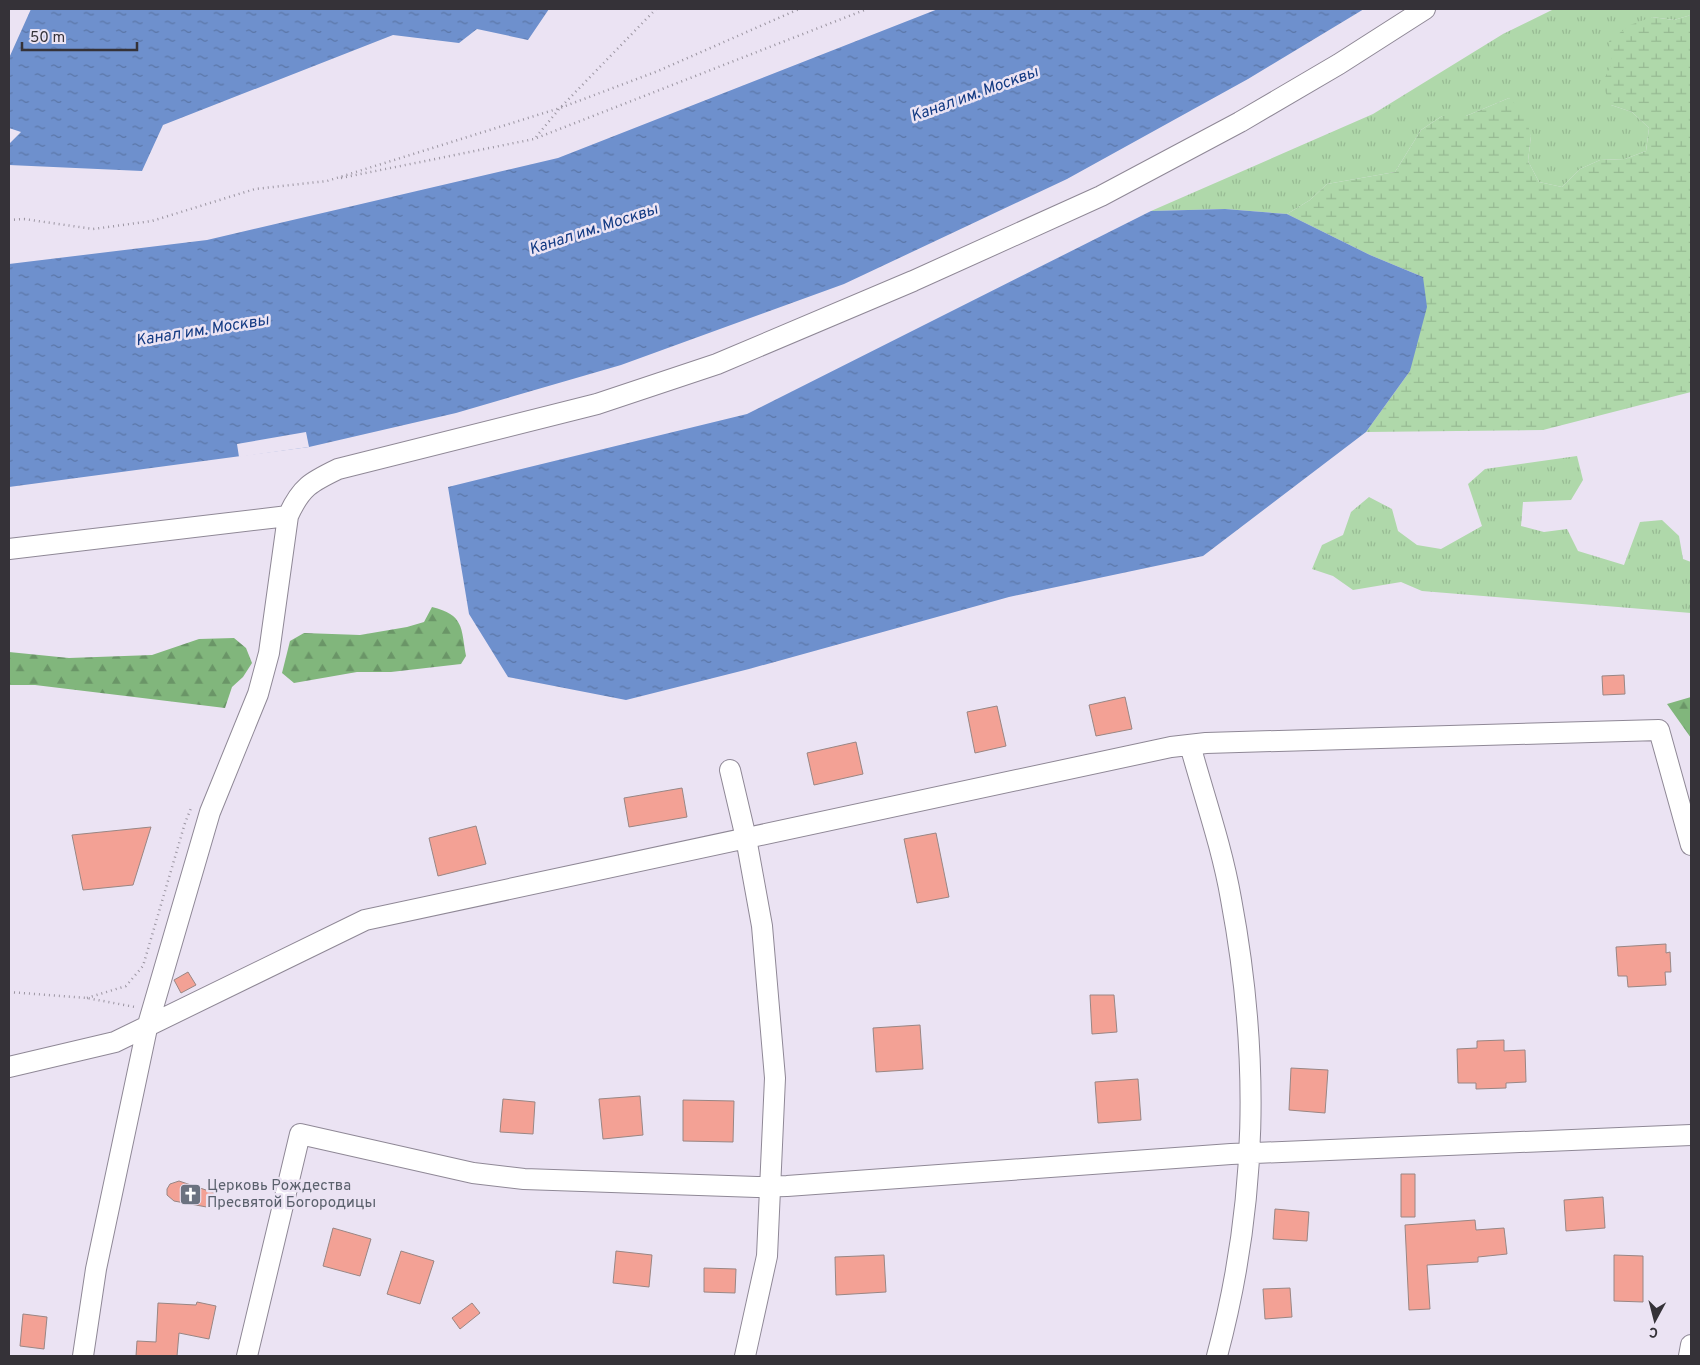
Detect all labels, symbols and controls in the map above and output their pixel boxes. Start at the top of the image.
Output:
scale bar [22,20,138,52]
text: 50 m [30,29,65,48]
water label: Канал им. Москвы [908,62,1042,127]
water label: Канал им. Москвы [527,199,661,260]
water label: Канал им. Москвы [134,310,271,351]
place label: Церковь Рождества Пресвятой Богородицы [207,1177,376,1213]
church icon: Церковь Рождества Пресвятой Богородицы [179,1182,203,1206]
north arrow [1630,1295,1680,1345]
text: С [1648,1322,1659,1340]

